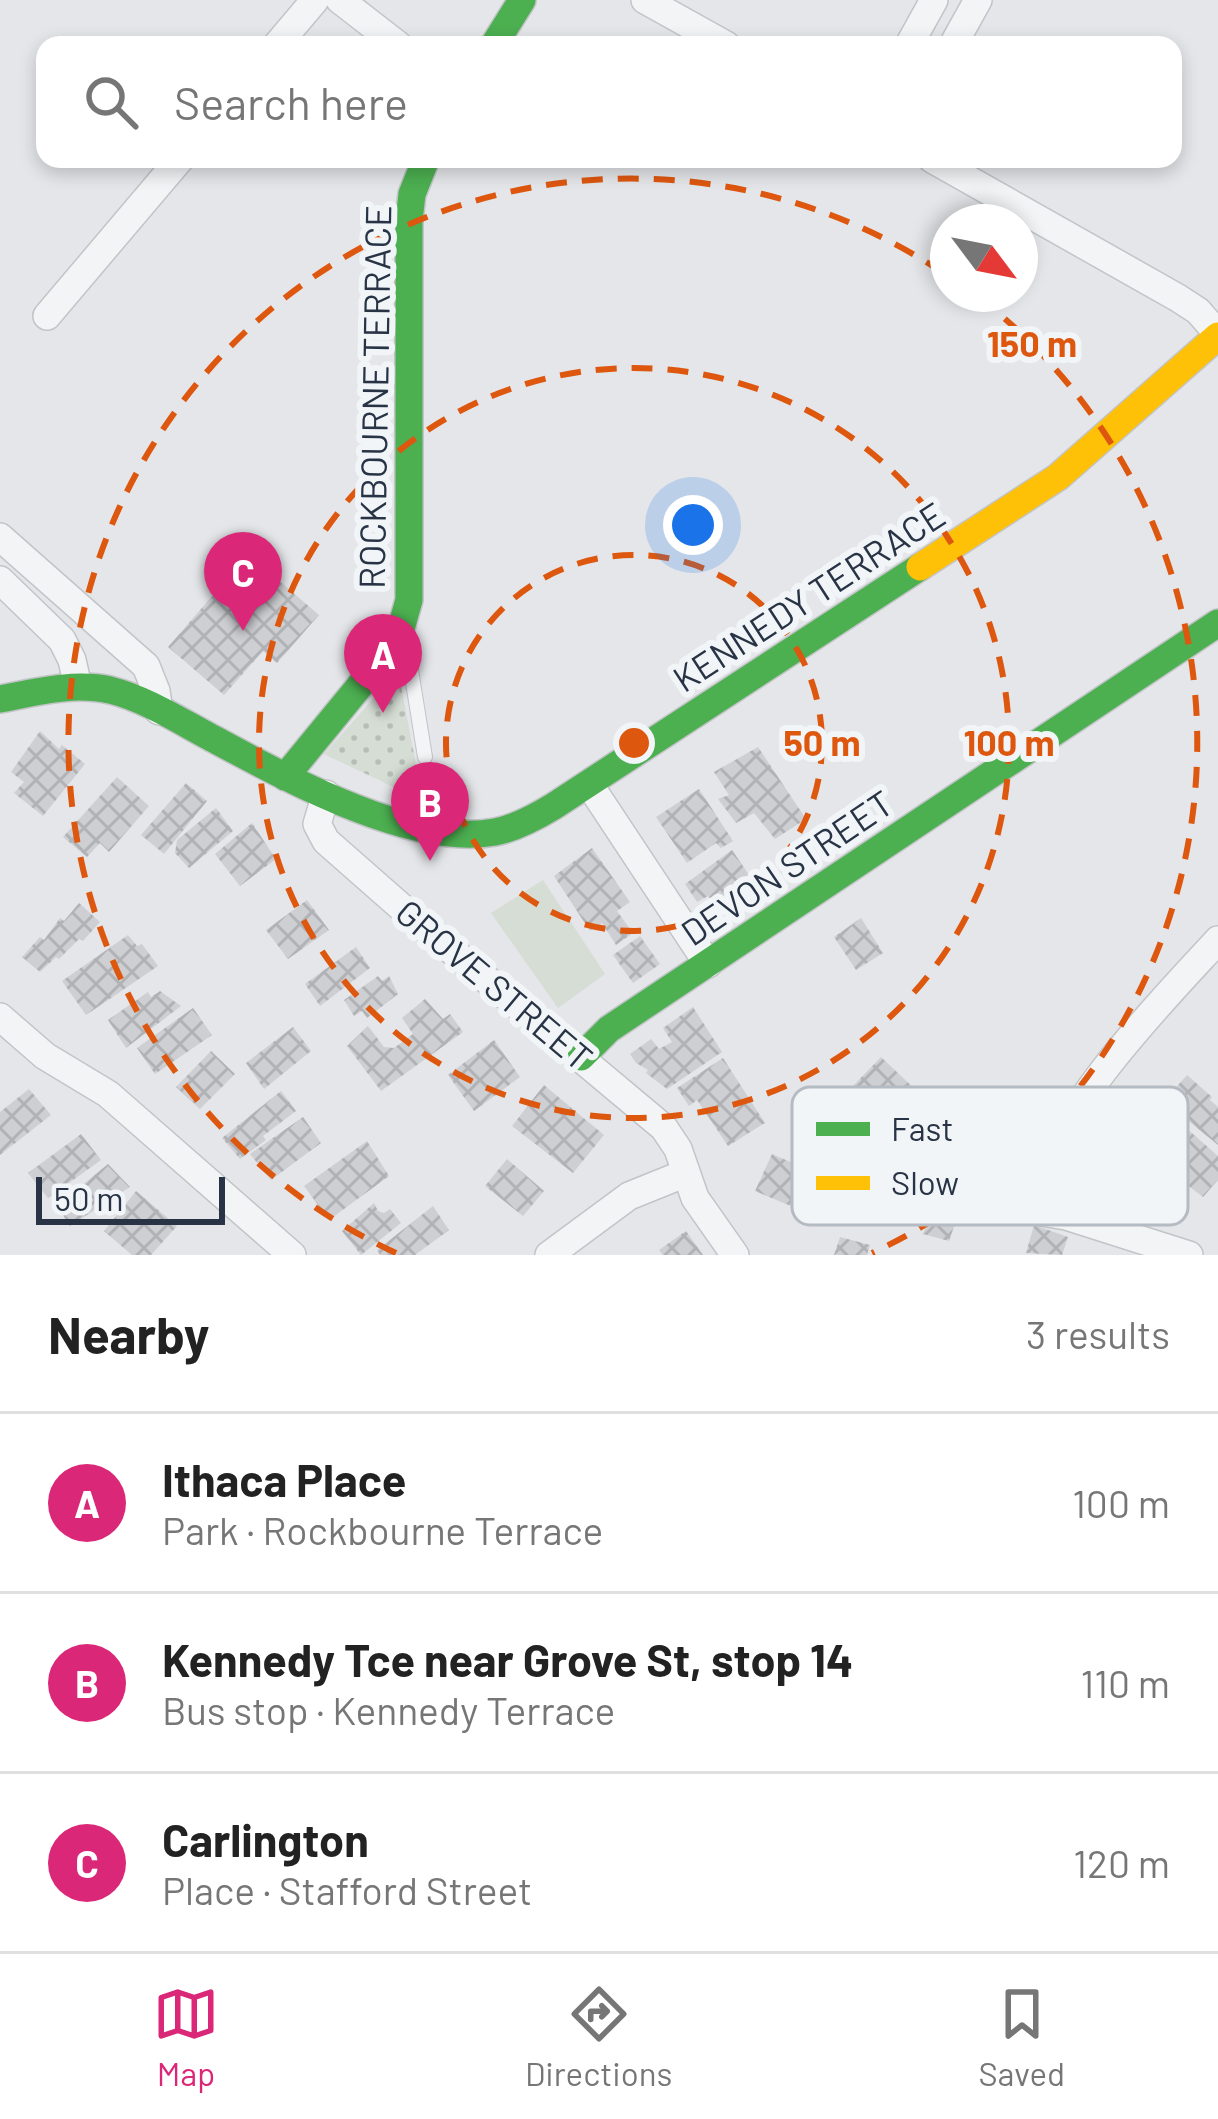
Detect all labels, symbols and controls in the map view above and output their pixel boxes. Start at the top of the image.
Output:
search box [36,36,1182,168]
icon: search [78,69,144,135]
text: Search here [174,75,408,129]
north arrow [930,204,1038,312]
street label: ROCKBOURNE TERRACE [349,205,398,589]
text: 150 m [987,321,1077,364]
street label: KENNEDY TERRACE [664,492,952,700]
your location [663,495,723,555]
pin: C [204,532,282,631]
pin: A [344,614,422,713]
text: 50 m [783,720,861,763]
text: 100 m [963,720,1055,763]
centre of rings [613,722,655,764]
pin: B [391,762,469,861]
street label: DEVON STREET [672,780,900,953]
street label: GROVE STREET [388,889,602,1078]
legend [792,1087,1188,1225]
text: Fast [891,1108,953,1148]
text: Slow [891,1162,959,1202]
scale bar [36,1171,225,1224]
text: 50 m [54,1178,124,1218]
text: Nearby [48,1303,209,1364]
text: 3 results [1026,1310,1170,1357]
text: Ithaca Place [162,1452,406,1506]
text: A [74,1479,100,1526]
text: 100 m [1072,1479,1170,1526]
text: Park · Rockbourne Terrace [162,1506,603,1553]
text: Kennedy Tce near Grove St, stop 14 [162,1632,853,1686]
text: B [75,1659,99,1706]
text: 110 m [1080,1659,1170,1706]
text: Bus stop · Kennedy Terrace [162,1686,615,1733]
text: Carlington [162,1812,369,1866]
text: C [75,1839,99,1886]
text: 120 m [1073,1839,1170,1886]
text: Place · Stafford Street [162,1866,532,1913]
tab: Map [153,1981,219,2093]
tab: Directions [525,1981,672,2093]
tab: Saved [978,1981,1065,2093]

